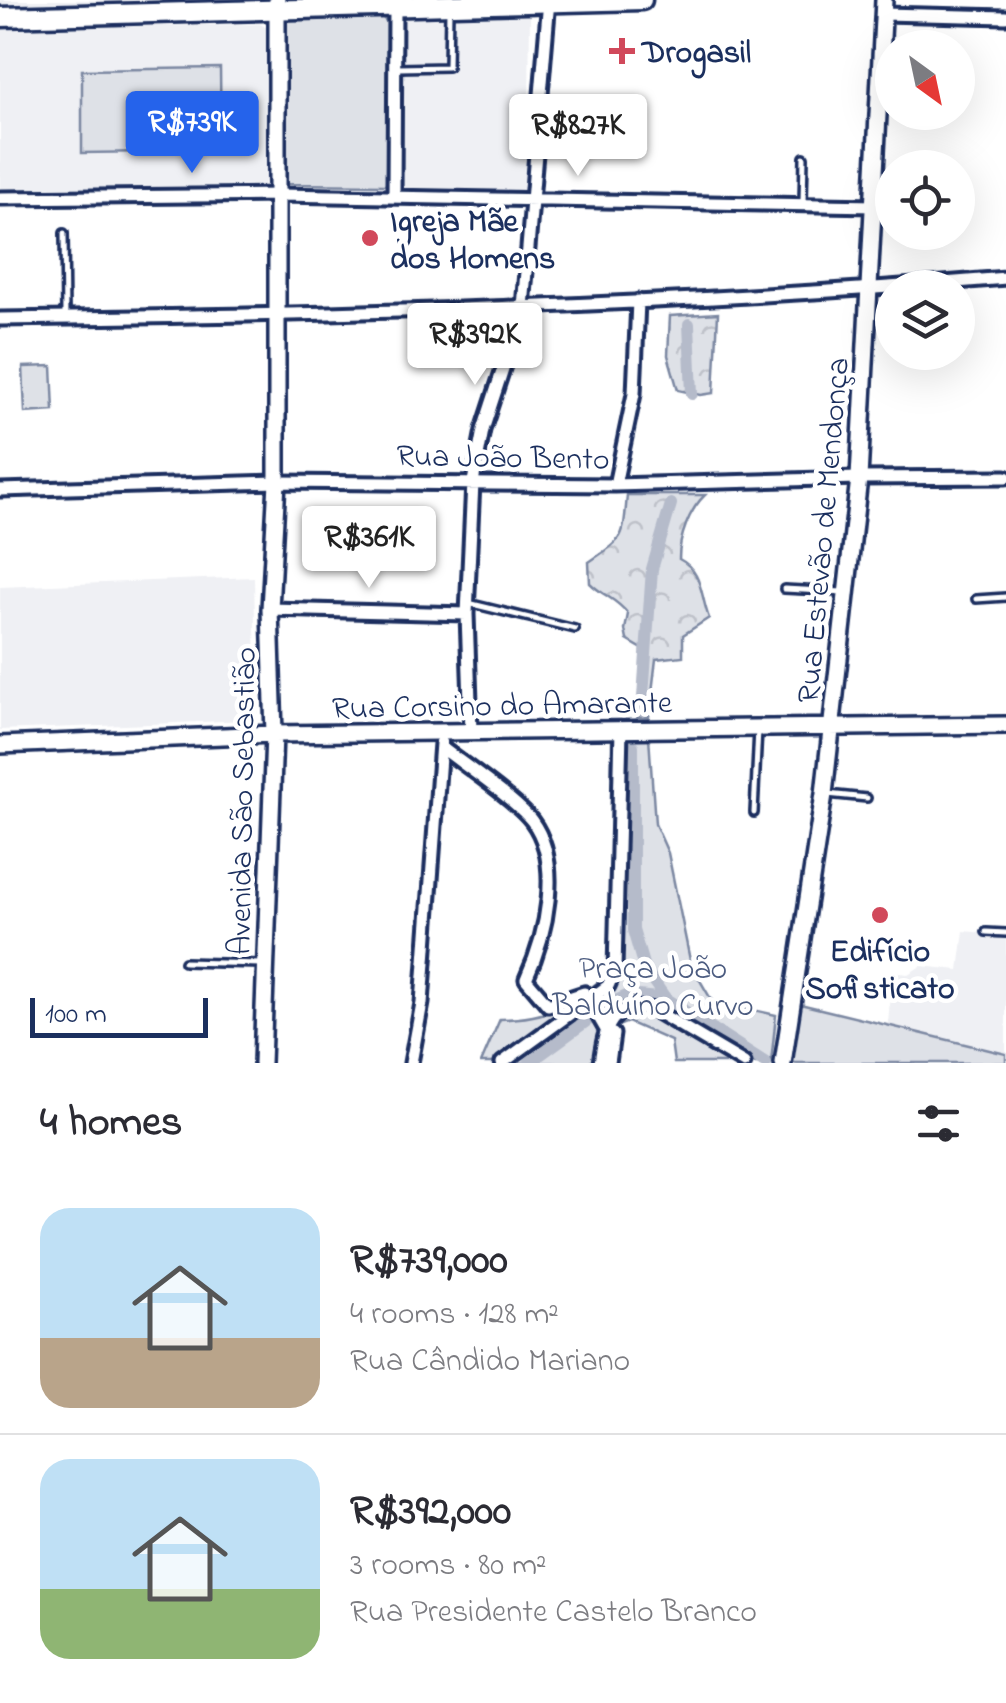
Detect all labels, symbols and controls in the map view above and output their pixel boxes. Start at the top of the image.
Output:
north arrow [875,30,975,130]
map controls [875,30,975,370]
place label: Drogasil [640,31,751,79]
marker: Drogasil [611,40,633,62]
pin: R$739K [111,91,273,176]
pin: R$827K [497,94,659,179]
text: R$739K [148,100,236,147]
text: R$827K [531,103,625,150]
button: locate [875,150,975,250]
place label: Igreja Mãe dos Homens [390,200,555,284]
marker: Igreja Mãe dos Homens [359,227,381,249]
button: layers [875,270,975,370]
pin: R$392K [394,303,556,388]
text: R$392K [429,312,521,359]
street label: Rua Estevão de Mendonça [787,355,864,705]
street label: Rua João Bento [396,434,610,485]
pin: R$361K [288,506,450,591]
text: R$361K [324,515,414,562]
street label: Avenida São Sebastião [218,647,271,956]
street label: Rua Corsino do Amarante [332,681,673,734]
marker: Edifício Sofisticato [869,904,891,926]
place label: Edifício Sofisticato [805,930,955,1014]
park label: Praça João Balduíno Curvo [551,947,754,1031]
scale bar [30,993,208,1038]
text: 100 m [45,995,107,1036]
text: 4 homes [40,1093,182,1154]
icon: filters [911,1096,966,1151]
text: R$739,000 [350,1231,508,1292]
icon: home [120,1248,240,1368]
text: 4 rooms · 128 m² [350,1292,559,1339]
text: Rua Cândido Mariano [350,1339,630,1386]
text: R$392,000 [350,1482,511,1543]
icon: home [120,1499,240,1619]
text: 3 rooms · 80 m² [350,1543,547,1590]
text: Rua Presidente Castelo Branco [350,1590,757,1637]

